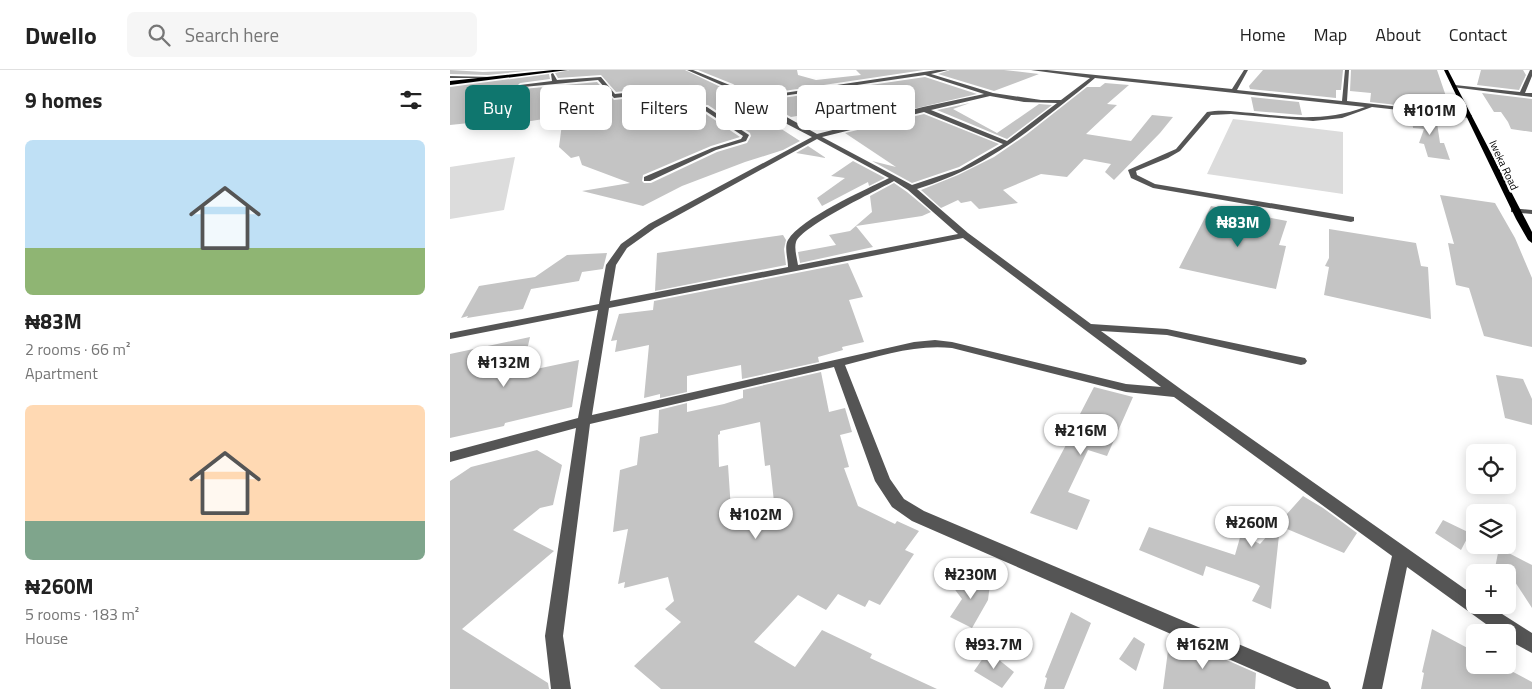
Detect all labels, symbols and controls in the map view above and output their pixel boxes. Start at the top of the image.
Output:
search box [127,12,477,57]
text: Dwello [25,17,97,53]
text: Search here [185,20,279,49]
icon: search [145,21,173,49]
text: Home [1240,21,1286,48]
text: Map [1314,21,1347,48]
text: About [1375,21,1421,48]
text: Contact [1449,21,1507,48]
text: 9 homes [25,84,102,116]
chip: Buy [465,85,530,130]
chip: Rent [540,85,612,130]
chip: Filters [622,85,706,130]
chip: New [716,85,787,130]
chip: Apartment [797,85,915,130]
icon: filters [397,86,425,114]
pin: ₦101M [1395,93,1465,136]
text: ₦101M [1404,98,1456,122]
street label: Iweka Road [1485,137,1523,193]
icon: home [180,173,270,263]
pin: ₦83M [1208,206,1268,248]
text: ₦83M [1216,210,1260,234]
text: ₦83M [25,305,82,337]
text: 2 rooms · 66 m² [25,337,130,361]
pin: ₦132M [469,346,539,388]
text: ₦132M [478,350,530,374]
text: Apartment [25,361,98,385]
pin: ₦216M [1046,414,1116,456]
text: ₦216M [1055,418,1107,442]
icon: home [180,438,270,528]
map controls [1466,444,1516,674]
button: locate [1466,444,1516,494]
pin: ₦102M [721,498,791,540]
text: ₦102M [730,502,782,526]
button: layers [1466,504,1516,554]
pin: ₦260M [1217,506,1287,548]
text: ₦260M [1226,510,1278,534]
pin: ₦230M [936,558,1006,600]
text: ₦230M [945,562,997,586]
button: + [1466,564,1516,614]
text: ₦260M [25,570,93,602]
text: 5 rooms · 183 m² [25,602,139,626]
button: − [1466,624,1516,674]
text: House [25,626,68,650]
pin: ₦93.7M [953,628,1035,670]
pin: ₦162M [1168,628,1238,670]
text: ₦93.7M [966,632,1022,656]
text: ₦162M [1177,632,1229,656]

